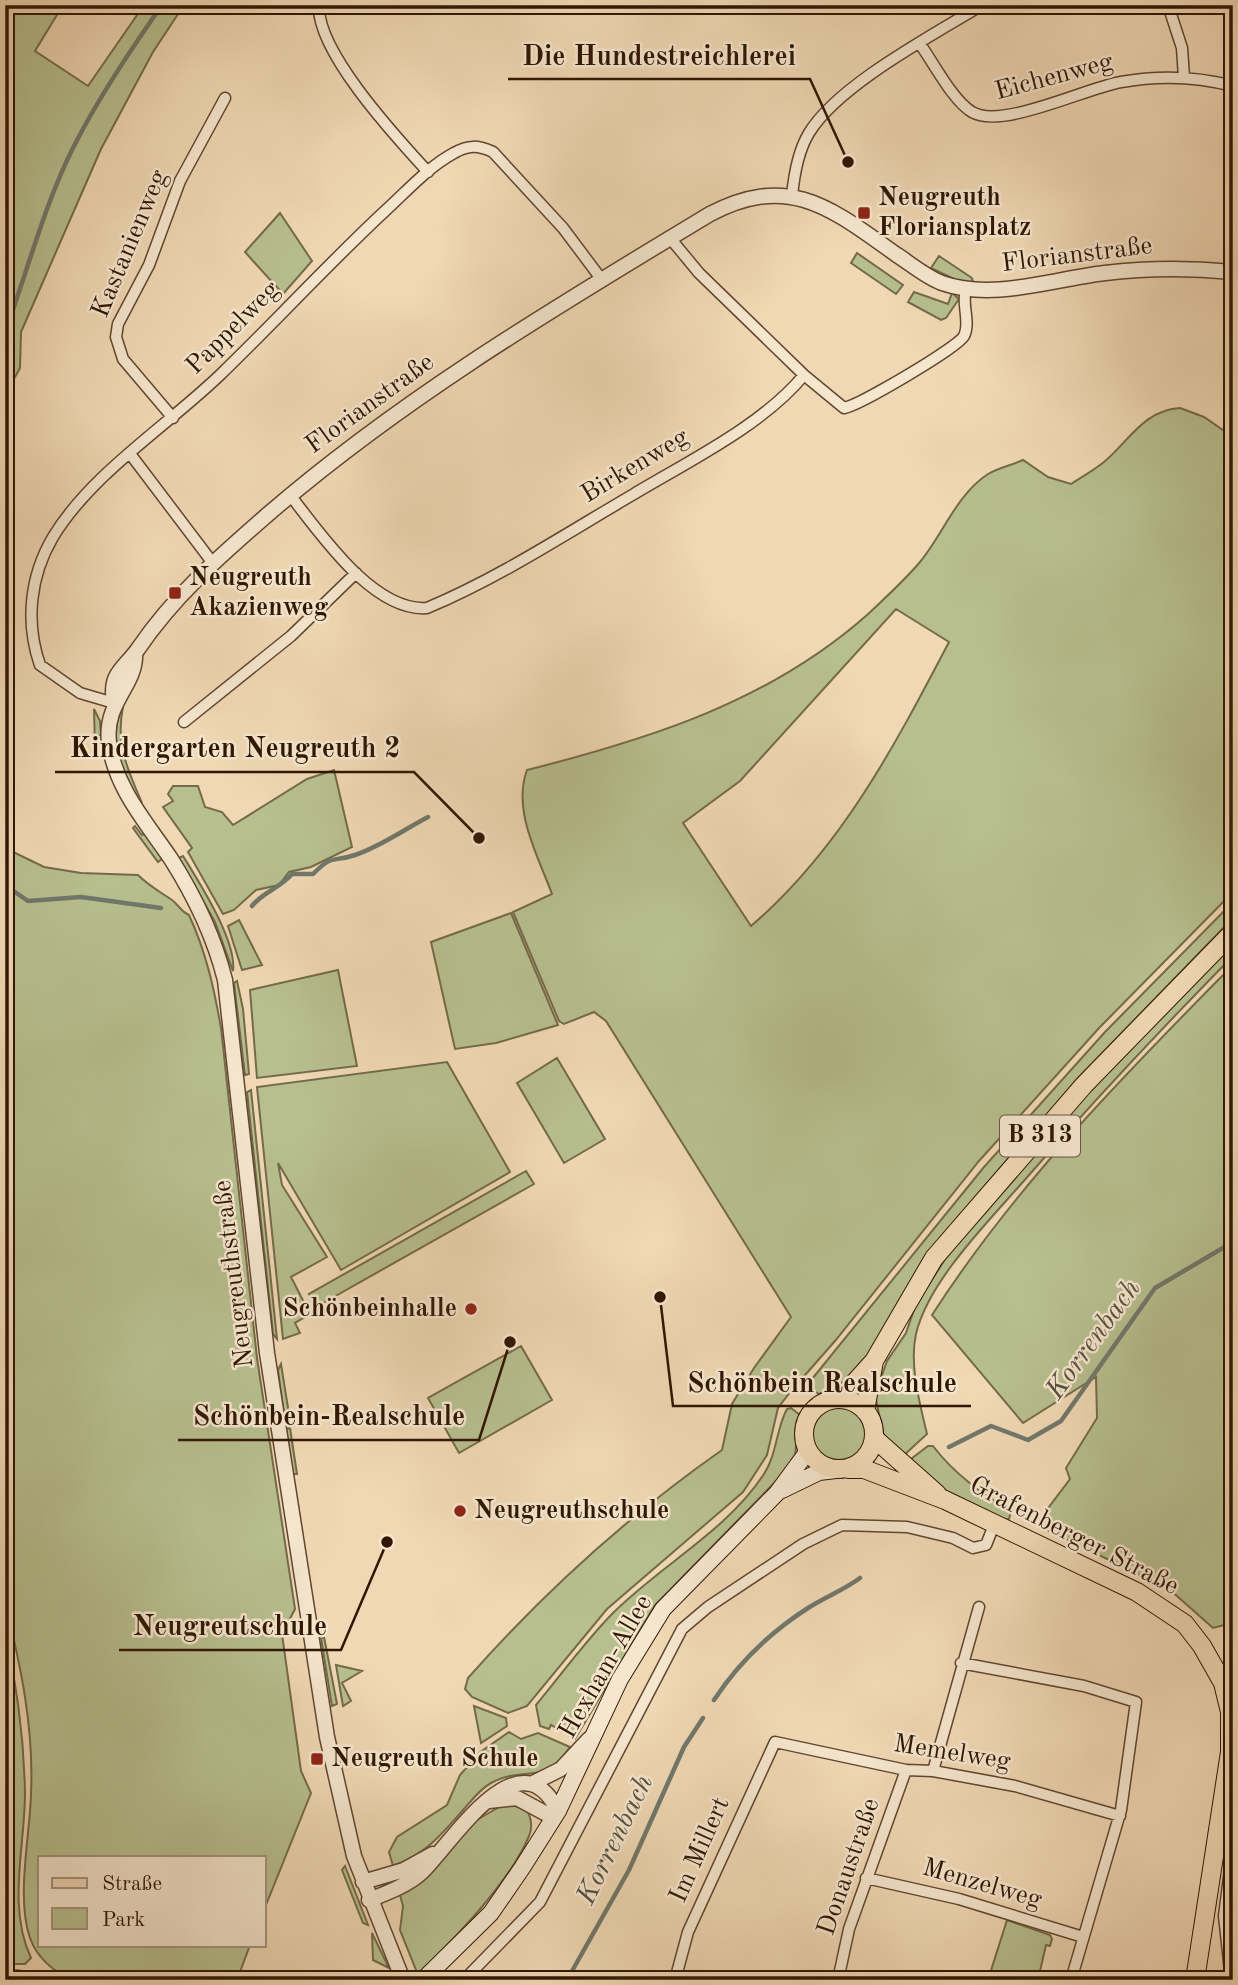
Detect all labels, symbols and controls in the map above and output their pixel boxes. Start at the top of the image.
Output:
callout: Die Hundestreichlerei [508,30,810,79]
text: Die Hundestreichlerei [522,44,796,72]
street label: Eichenweg [992,49,1116,105]
street label: Kastanienweg [87,166,173,322]
place label: Neugreuth Floriansplatz [878,185,1031,241]
marker: Neugreuth Floriansplatz [856,205,872,221]
street label: Florianstraße [1000,233,1154,277]
street label: Pappelweg [181,276,285,380]
street label: Florianstraße [301,349,439,459]
street label: Birkenweg [577,424,693,508]
place label: Neugreuth Akazienweg [189,565,329,621]
marker: Neugreuth Akazienweg [167,585,183,601]
callout: Kindergarten Neugreuth 2 [55,723,414,772]
text: Kindergarten Neugreuth 2 [70,736,400,764]
road number: B 313 [1000,1116,1080,1156]
street label: Neugreuthstraße [210,1179,258,1369]
water label: Korrenbach [1041,1275,1147,1406]
place label: Schönbeinhalle [282,1296,457,1322]
marker: Schönbeinhalle [463,1301,479,1317]
callout: Schönbein Realschule [673,1357,971,1406]
text: Schönbein Realschule [687,1371,957,1399]
callout: Schönbein-Realschule [178,1391,479,1440]
text: Schönbein-Realschule [193,1404,465,1432]
street label: Grafenberger Straße [965,1472,1183,1600]
place label: Neugreuthschule [474,1498,669,1524]
marker: Neugreuthschule [452,1503,468,1519]
street label: Hexham-Allee [554,1591,658,1743]
callout: Neugreutschule [119,1601,341,1650]
text: Neugreutschule [133,1614,327,1642]
street label: Memelweg [892,1731,1012,1775]
place label: Neugreuth Schule [331,1746,538,1772]
marker: Neugreuth Schule [309,1751,325,1767]
water label: Korrenbach [572,1771,659,1910]
street label: Im Millert [665,1793,735,1907]
street label: Donaustraße [813,1795,885,1939]
street label: Menzelweg [919,1855,1045,1913]
legend [38,1856,266,1946]
text: Straße [102,1874,162,1895]
text: Park [102,1910,145,1931]

